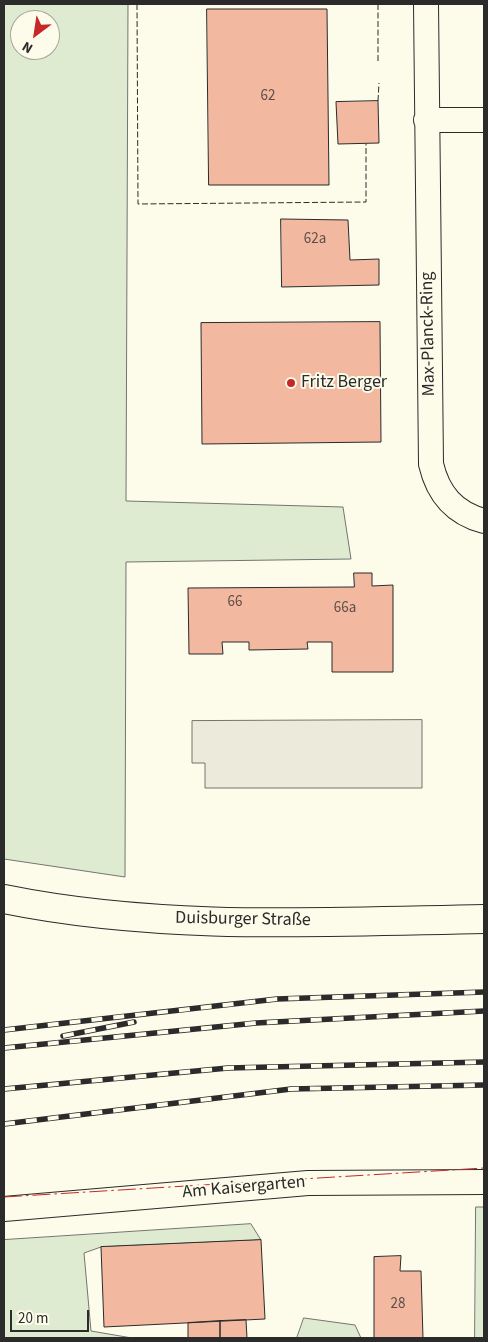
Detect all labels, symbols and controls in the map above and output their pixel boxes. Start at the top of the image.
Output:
north arrow [10,10,60,60]
text: N [19,36,37,58]
house number: 62 [261,88,275,106]
house number: 62a [304,231,326,249]
street label: Max-Planck-Ring [417,271,441,397]
place label: Fritz Berger [301,372,387,394]
marker: Fritz Berger [285,377,297,389]
house number: 66 [228,594,242,612]
house number: 66a [334,600,356,618]
street label: Duisburger Straße [175,908,311,932]
street label: Am Kaisergarten [182,1172,306,1204]
house number: 28 [391,1296,405,1314]
scale bar [12,1300,91,1332]
text: 20 m [18,1308,48,1329]

